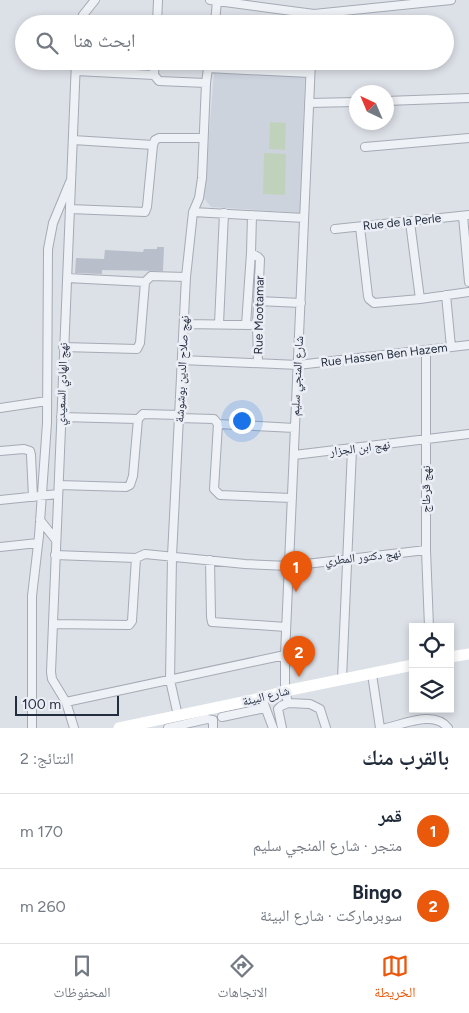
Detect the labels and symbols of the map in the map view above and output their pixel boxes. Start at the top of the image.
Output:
north arrow [349,85,394,130]
street label: Rue de la Perle [362,211,442,233]
street label: Rue Mootamar [251,275,267,355]
street label: نهج صلاح الدين بوشوشة [172,315,192,423]
street label: شارع المنجي سليم [288,335,309,417]
street label: Rue Hassen Ben Hazem [320,340,448,370]
street label: نهج الهادي السعيدي [54,342,73,426]
your location [229,408,255,434]
street label: نهج ابن الجزار [328,437,391,459]
street label: نهج قرطاج [419,465,433,513]
street label: نهج دكتور المطري [324,546,402,571]
pin: 1 [280,551,312,592]
pin: 2 [283,636,315,677]
street label: شارع البيئة [241,683,291,710]
scale bar [15,693,119,716]

